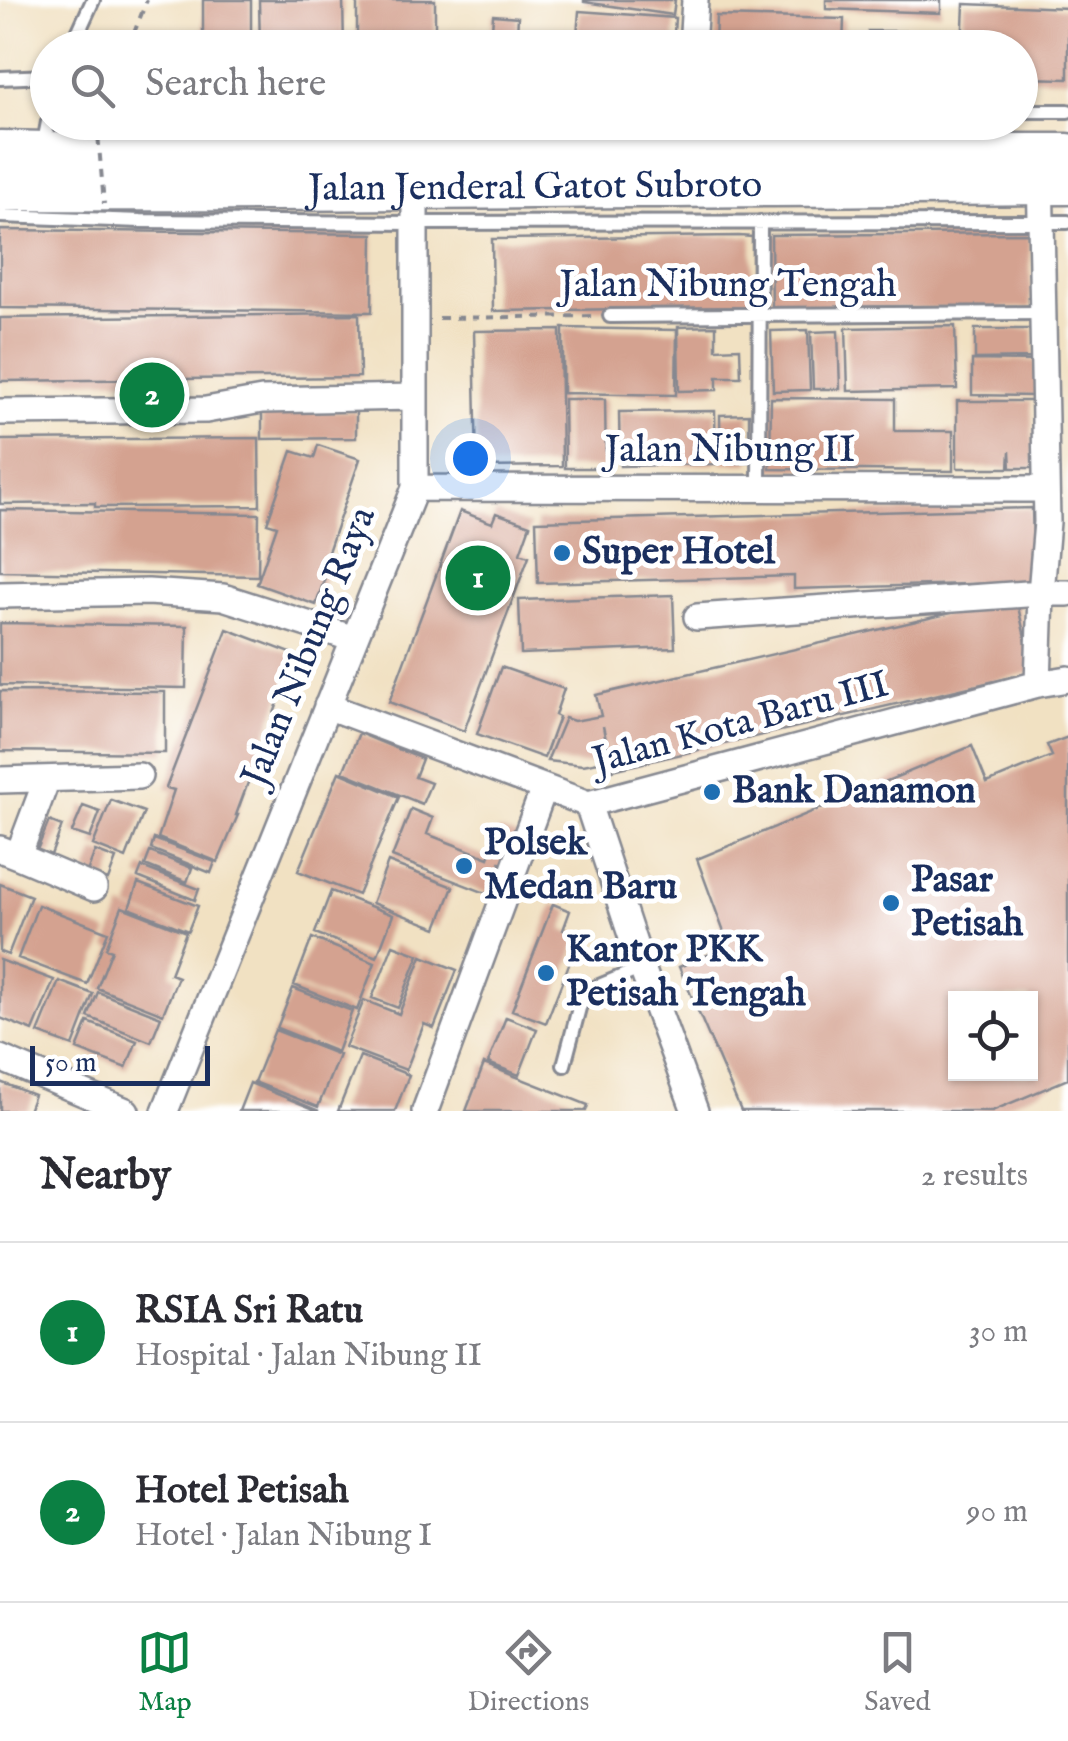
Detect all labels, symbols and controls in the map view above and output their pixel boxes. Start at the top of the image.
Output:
search box [30,30,1038,140]
icon: search [65,58,120,113]
text: Search here [145,61,326,109]
street label: Jalan Jenderal Gatot Subroto [304,162,762,214]
street label: Jalan Nibung Tengah [555,262,897,310]
pin: 2 [120,358,184,432]
street label: Jalan Nibung II [601,427,855,475]
your location [445,433,496,484]
street label: Jalan Nibung Raya [231,500,388,798]
place label: Super Hotel [582,529,775,577]
pin: 1 [446,540,510,616]
marker: Super Hotel [551,542,573,564]
street label: Jalan Kota Baru III [584,661,894,788]
place label: Bank Danamon [732,768,976,816]
marker: Bank Danamon [701,781,723,803]
place label: Polsek Medan Baru [484,820,678,912]
marker: Polsek Medan Baru [453,855,475,877]
place label: Pasar Petisah [911,857,1024,949]
marker: Pasar Petisah [880,892,902,914]
place label: Kantor PKK Petisah Tengah [566,927,807,1019]
marker: Kantor PKK Petisah Tengah [535,962,557,984]
map controls [948,991,1038,1081]
button: locate [948,991,1038,1081]
scale bar [30,1041,210,1086]
text: 50 m [45,1046,97,1081]
text: Nearby [40,1150,171,1203]
text: 2 results [921,1156,1028,1197]
text: RSIA Sri Ratu [135,1288,363,1336]
text: 1 [67,1312,78,1353]
text: 30 m [969,1312,1028,1353]
text: Hospital · Jalan Nibung II [135,1336,482,1377]
text: Hotel Petisah [135,1468,349,1516]
text: 2 [65,1492,80,1533]
text: 90 m [967,1492,1028,1533]
text: Hotel · Jalan Nibung I [135,1516,432,1557]
tab: Map [137,1625,192,1720]
tab: Directions [467,1625,589,1720]
tab: Saved [864,1625,931,1720]

